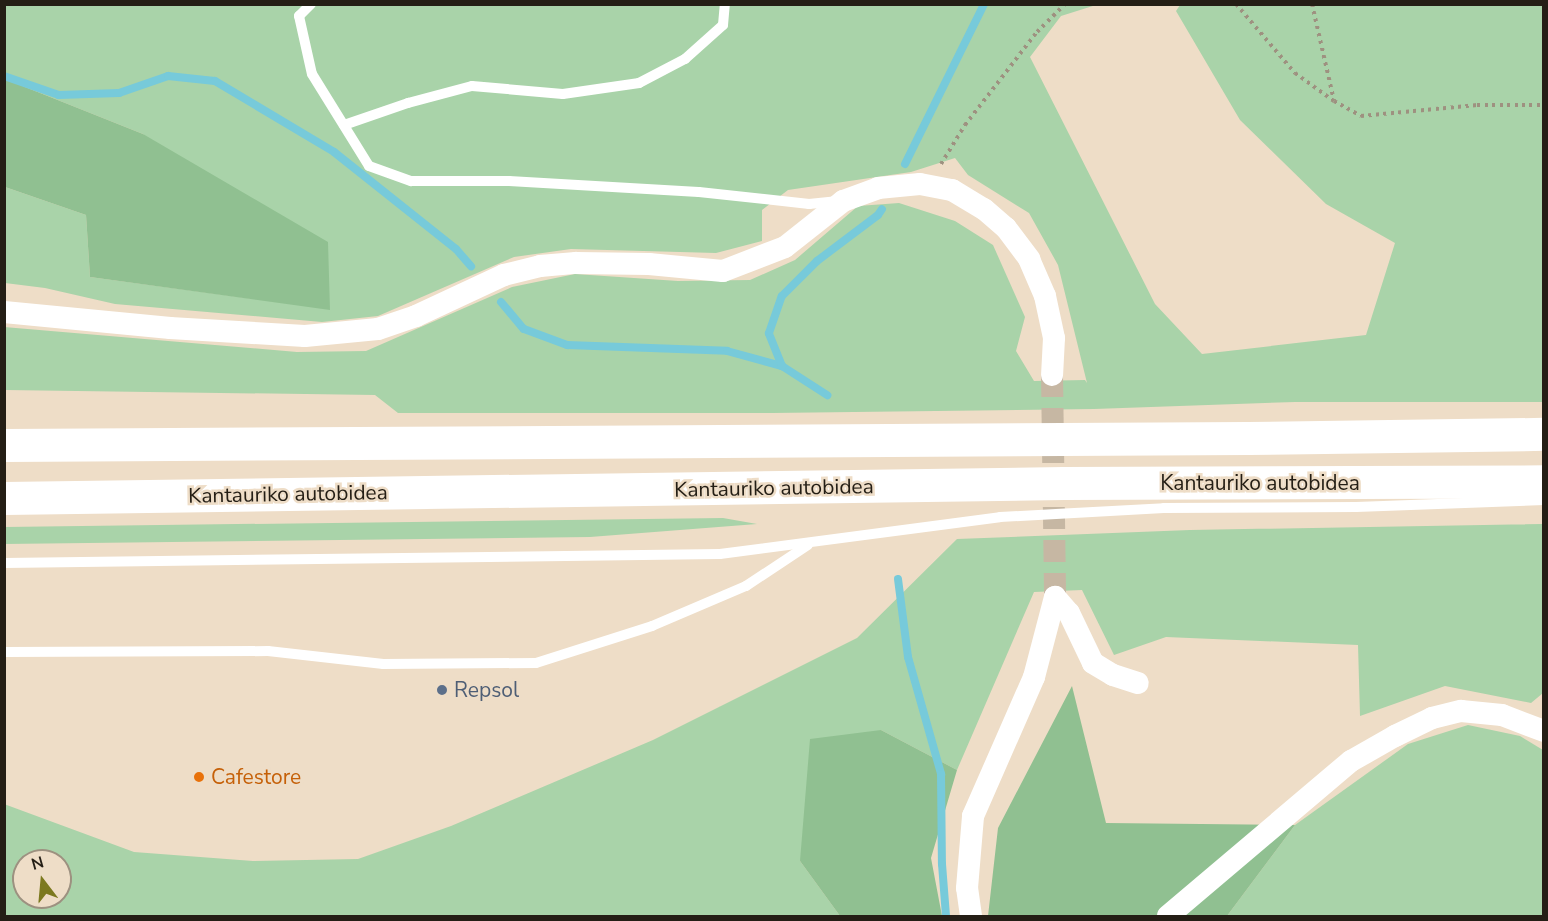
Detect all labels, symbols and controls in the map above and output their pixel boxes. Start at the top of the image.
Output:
street label: Kantauriko autobidea [1160,470,1360,496]
street label: Kantauriko autobidea [674,474,874,502]
street label: Kantauriko autobidea [188,480,388,508]
place label: Repsol [454,677,519,703]
marker: Repsol [435,683,449,697]
place label: Cafestore [211,764,301,790]
marker: Cafestore [192,770,206,784]
north arrow [12,849,72,909]
text: N [29,851,46,876]

